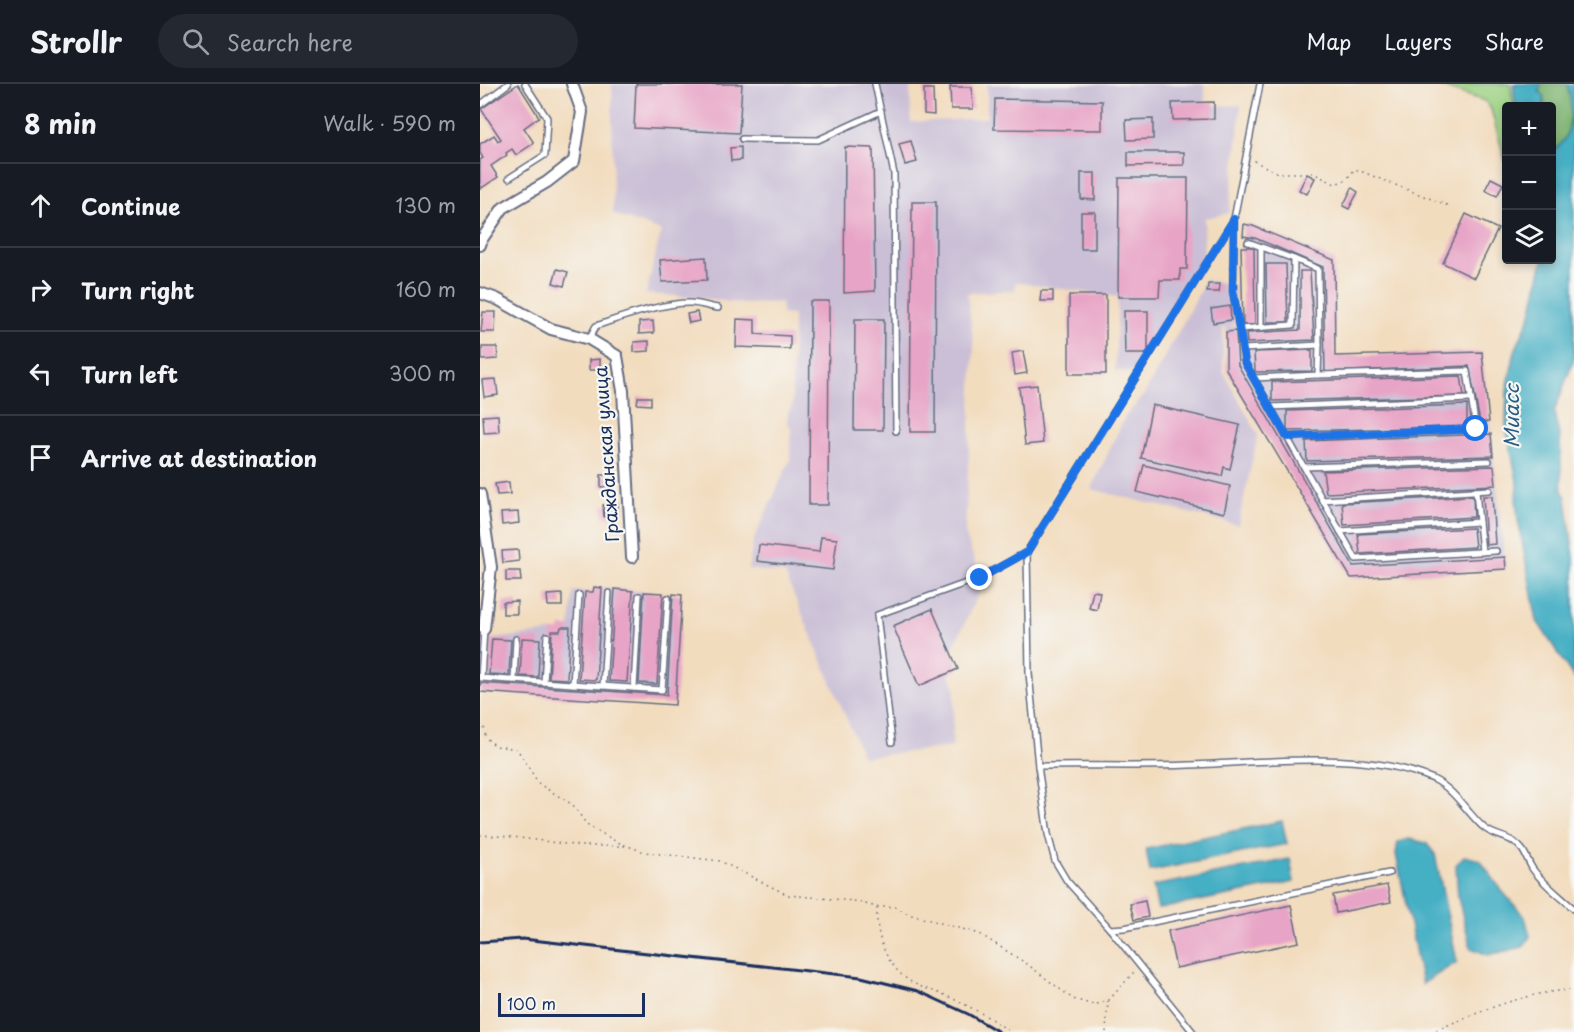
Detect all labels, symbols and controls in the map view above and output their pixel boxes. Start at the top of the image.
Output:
search box [158,14,578,68]
text: Strollr [30,20,122,63]
icon: search [179,25,212,58]
text: Search here [227,25,353,58]
text: Map [1307,25,1351,57]
text: Layers [1384,25,1452,57]
text: Share [1485,25,1544,57]
map controls [1502,102,1556,264]
button: + [1502,102,1556,156]
text: 8 min [24,104,97,143]
text: Walk · 590 m [323,108,456,138]
button: − [1502,156,1556,210]
icon: ahead [24,189,57,222]
text: Continue [81,189,180,222]
text: 130 m [396,190,456,220]
button: layers [1502,210,1556,264]
icon: right [24,273,57,306]
text: Turn right [81,273,194,306]
text: 160 m [396,274,456,304]
icon: left [24,357,57,390]
text: Turn left [81,357,178,390]
text: 300 m [389,358,456,388]
street label: Гражданская улица [586,365,625,543]
water label: Миасс [1496,382,1526,448]
route start [1462,415,1488,441]
icon: arrive [24,441,57,474]
text: Arrive at destination [81,441,317,474]
route end [966,564,992,590]
scale bar [498,990,645,1018]
text: 100 m [507,991,556,1015]

